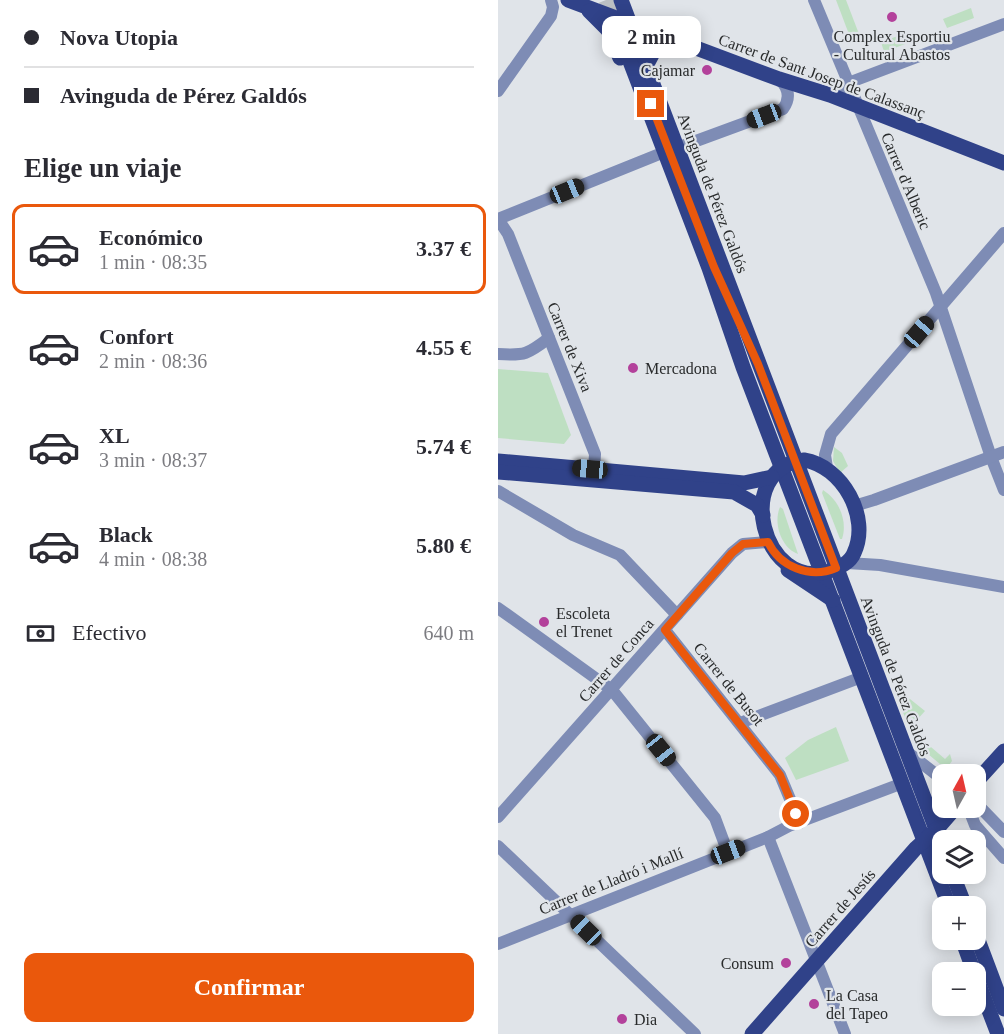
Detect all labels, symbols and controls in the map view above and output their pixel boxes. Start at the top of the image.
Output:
marker: Complex Esportiu - Cultural Abastos [885,10,899,24]
callout: 2 min [602,17,700,59]
text: Nova Utopia [60,25,178,50]
text: 2 min [627,26,676,48]
place label: Complex Esportiu - Cultural Abastos [834,28,950,63]
street label: Carrer de Sant Josep de Calassanç [716,31,928,122]
place label: Cajamar [641,62,696,80]
marker: Cajamar [700,63,714,77]
text: Avinguda de Pérez Galdós [60,83,307,108]
route end [637,90,664,117]
car [744,101,784,131]
street label: Avinguda de Pérez Galdós [674,111,751,276]
street label: Carrer d'Alberic [878,130,934,232]
text: Elige un viaje [24,153,182,183]
car [547,176,587,206]
icon: car [27,222,81,276]
text: Económico [99,225,203,250]
text: 3.37 € [416,236,471,261]
text: 1 min · 08:35 [99,251,207,273]
street label: Carrer de Xiva [544,300,596,394]
car [900,313,938,351]
icon: car [27,321,81,375]
text: Confort [99,324,174,349]
text: 4.55 € [416,335,471,360]
text: 2 min · 08:36 [99,350,207,372]
place label: Mercadona [645,360,717,377]
marker: Mercadona [626,361,640,375]
icon: car [27,420,81,474]
text: XL [99,423,130,448]
text: 5.74 € [416,434,471,459]
text: 3 min · 08:37 [99,449,207,471]
car [571,458,609,480]
icon: car [27,519,81,573]
text: Black [99,522,153,547]
text: 5.80 € [416,533,471,558]
text: 4 min · 08:38 [99,548,207,570]
street label: Avinguda de Pérez Galdós [857,594,934,759]
place label: Escoleta el Trenet [556,605,613,640]
marker: Escoleta el Trenet [537,615,551,629]
street label: Carrer de Conca [575,615,657,705]
icon: cash [24,617,57,650]
text: Efectivo [72,620,147,645]
text: 640 m [423,622,474,644]
street label: Carrer de Busot [691,639,768,729]
car [643,730,679,770]
north arrow [932,764,986,818]
map controls [932,764,986,1016]
route start [782,800,809,827]
button: layers [932,830,986,884]
car [708,837,748,867]
street label: Carrer de Lladró i Mallí [537,844,686,918]
street label: Carrer de Jesús [802,866,878,950]
button: + [932,896,986,950]
car [567,911,605,949]
button: Confirmar [24,953,474,1022]
place label: Consum [721,955,775,972]
marker: Consum [779,956,793,970]
button: − [932,962,986,1016]
place label: La Casa del Tapeo [826,987,888,1023]
marker: La Casa del Tapeo [807,997,821,1011]
place label: Dia [634,1011,657,1028]
marker: Dia [615,1012,629,1026]

